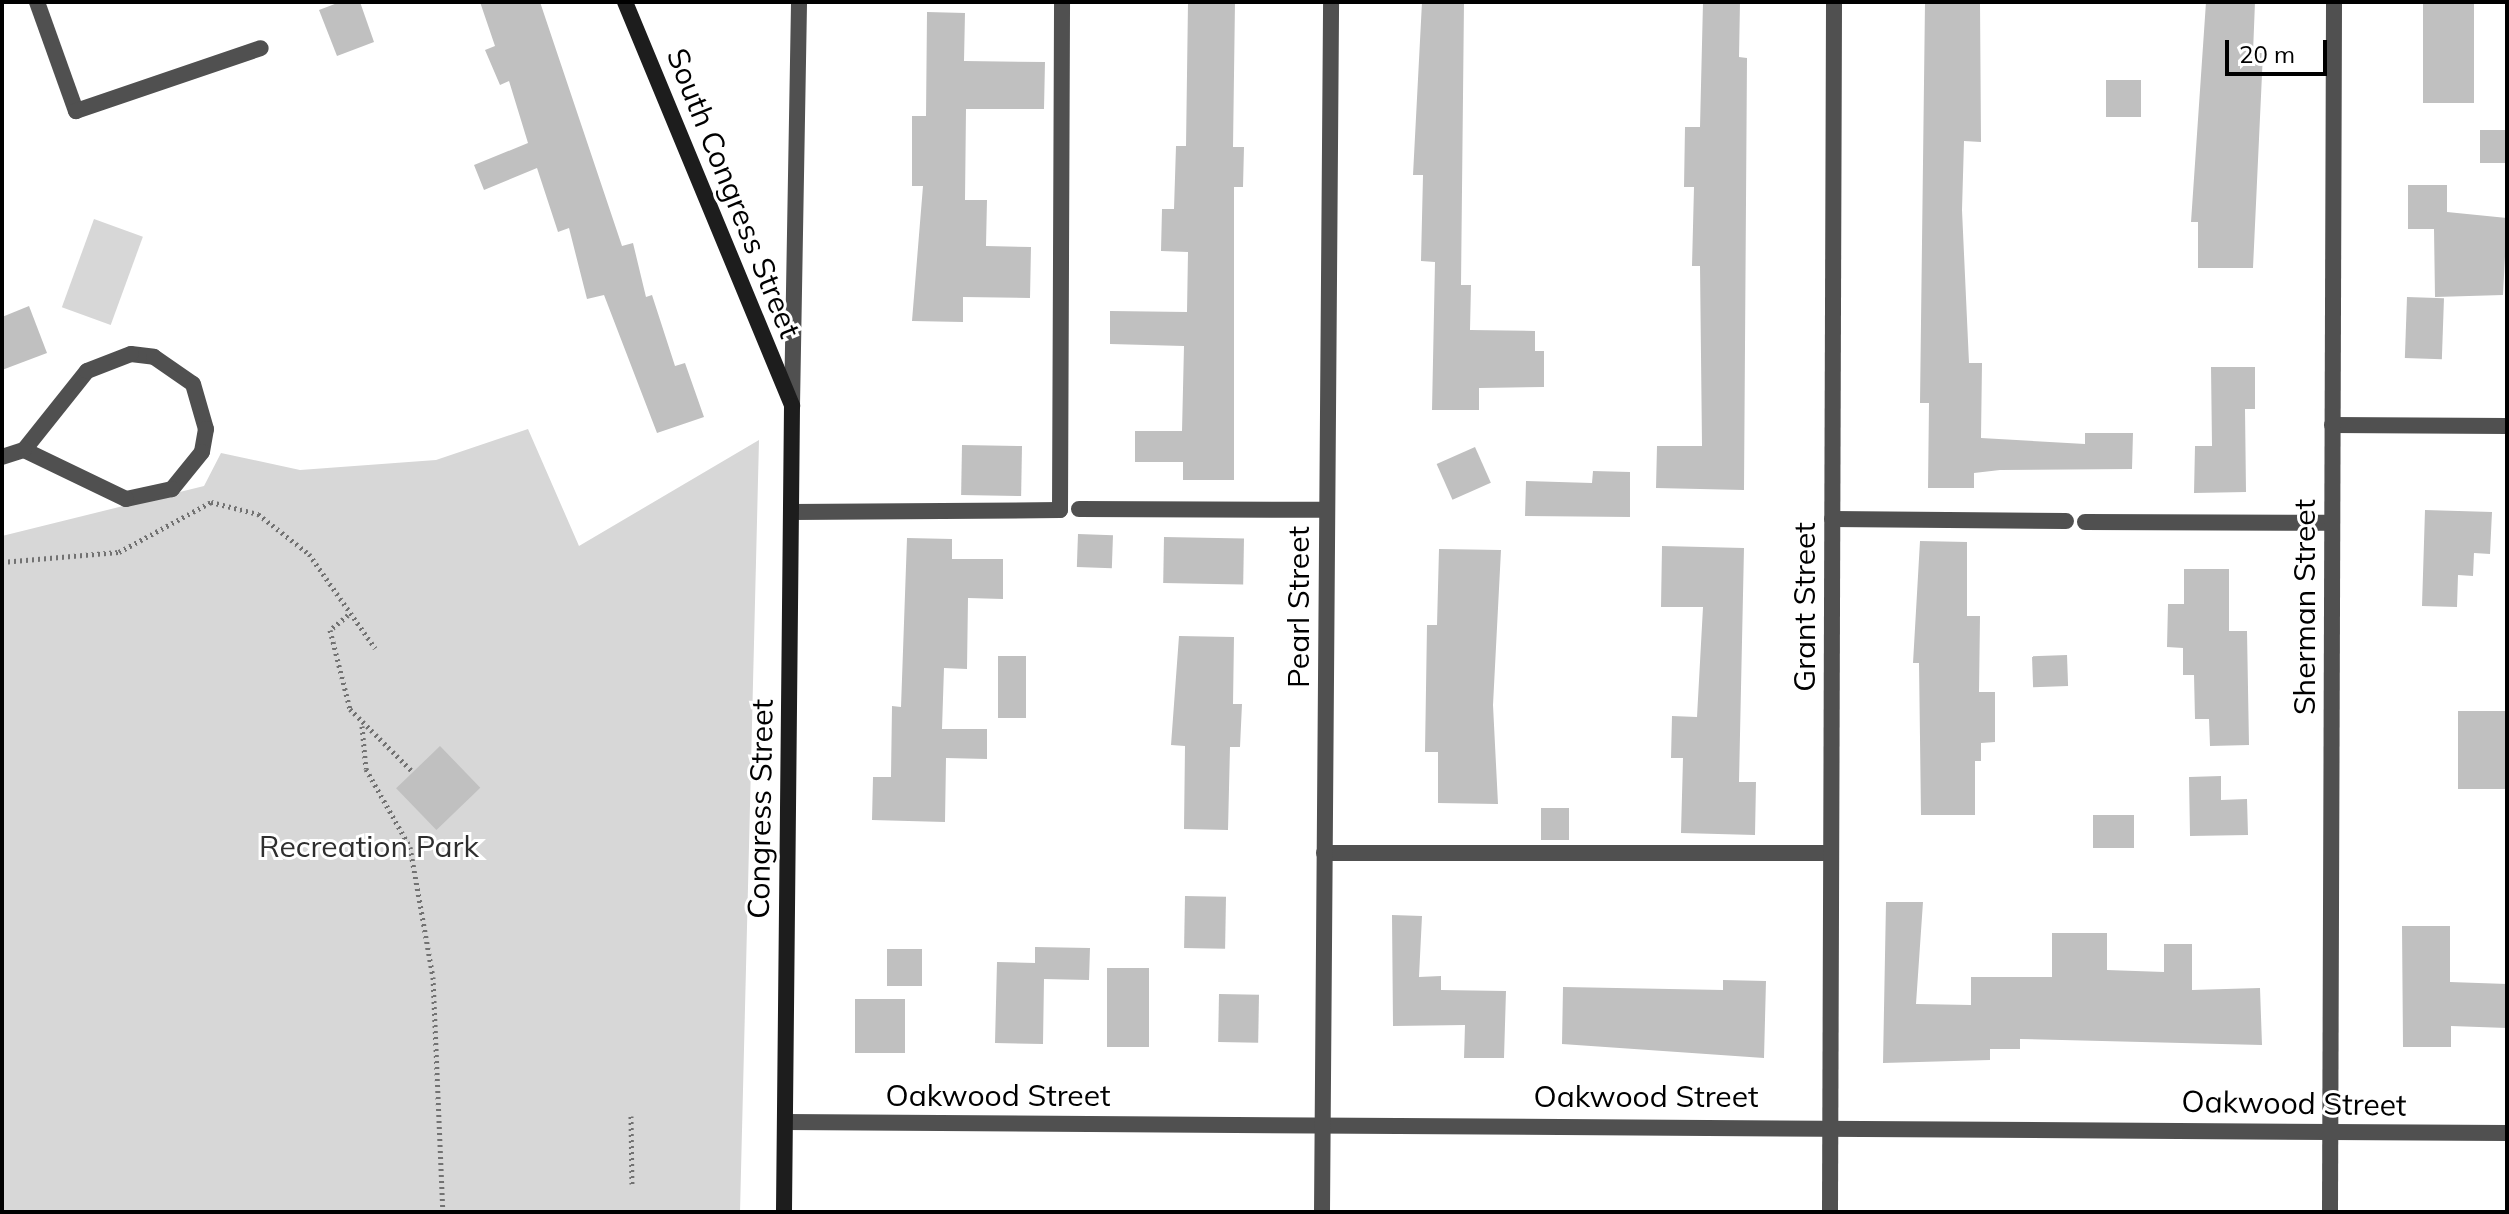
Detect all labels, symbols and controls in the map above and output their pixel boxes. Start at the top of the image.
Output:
scale bar [2229,24,2331,74]
text: 20 m [2239,39,2295,69]
street label: South Congress Street [659,43,809,343]
street label: Sherman Street [2286,499,2322,715]
street label: Grant Street [1786,522,1822,692]
street label: Pearl Street [1280,526,1316,688]
street label: Congress Street [740,699,780,919]
park label: Recreation Park [259,828,479,864]
street label: Oakwood Street [885,1077,1111,1113]
street label: Oakwood Street [1533,1078,1759,1114]
street label: Oakwood Street [2181,1083,2407,1123]

